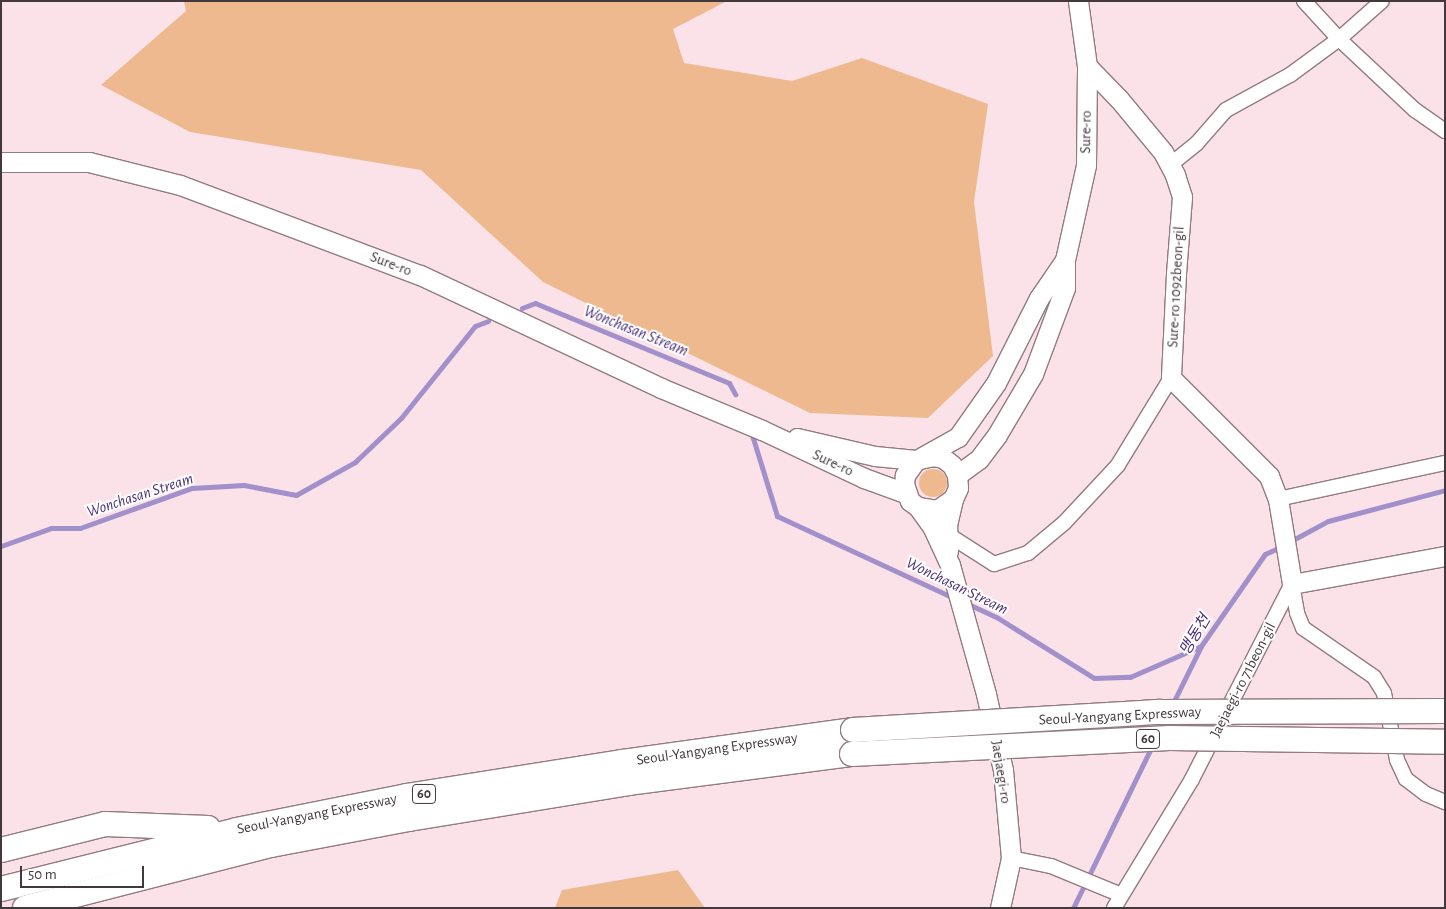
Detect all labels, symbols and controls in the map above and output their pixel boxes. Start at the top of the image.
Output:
street label: Sure-ro [1077,110,1095,154]
street label: Sure-ro 1092beon-gil [1164,226,1188,348]
street label: Sure-ro [368,248,414,280]
water label: Wonchasan Stream [581,301,691,361]
street label: Sure-ro [810,446,856,480]
water label: Wonchasan Stream [84,469,196,521]
water label: Wonchasan Stream [903,553,1011,619]
water label: 맹동천 [1175,611,1215,659]
street label: Jaejaegi-ro 71beon-gil [1206,620,1280,740]
street label: Seoul-Yangyang Expressway [1038,703,1202,729]
road number: 60 [1136,728,1160,751]
street label: Seoul-Yangyang Expressway [635,729,799,769]
street label: Jaejaegi-ro [987,739,1015,805]
road number: 60 [412,782,436,806]
street label: Seoul-Yangyang Expressway [236,790,398,838]
scale bar [22,856,146,888]
text: 50 m [28,867,57,882]

